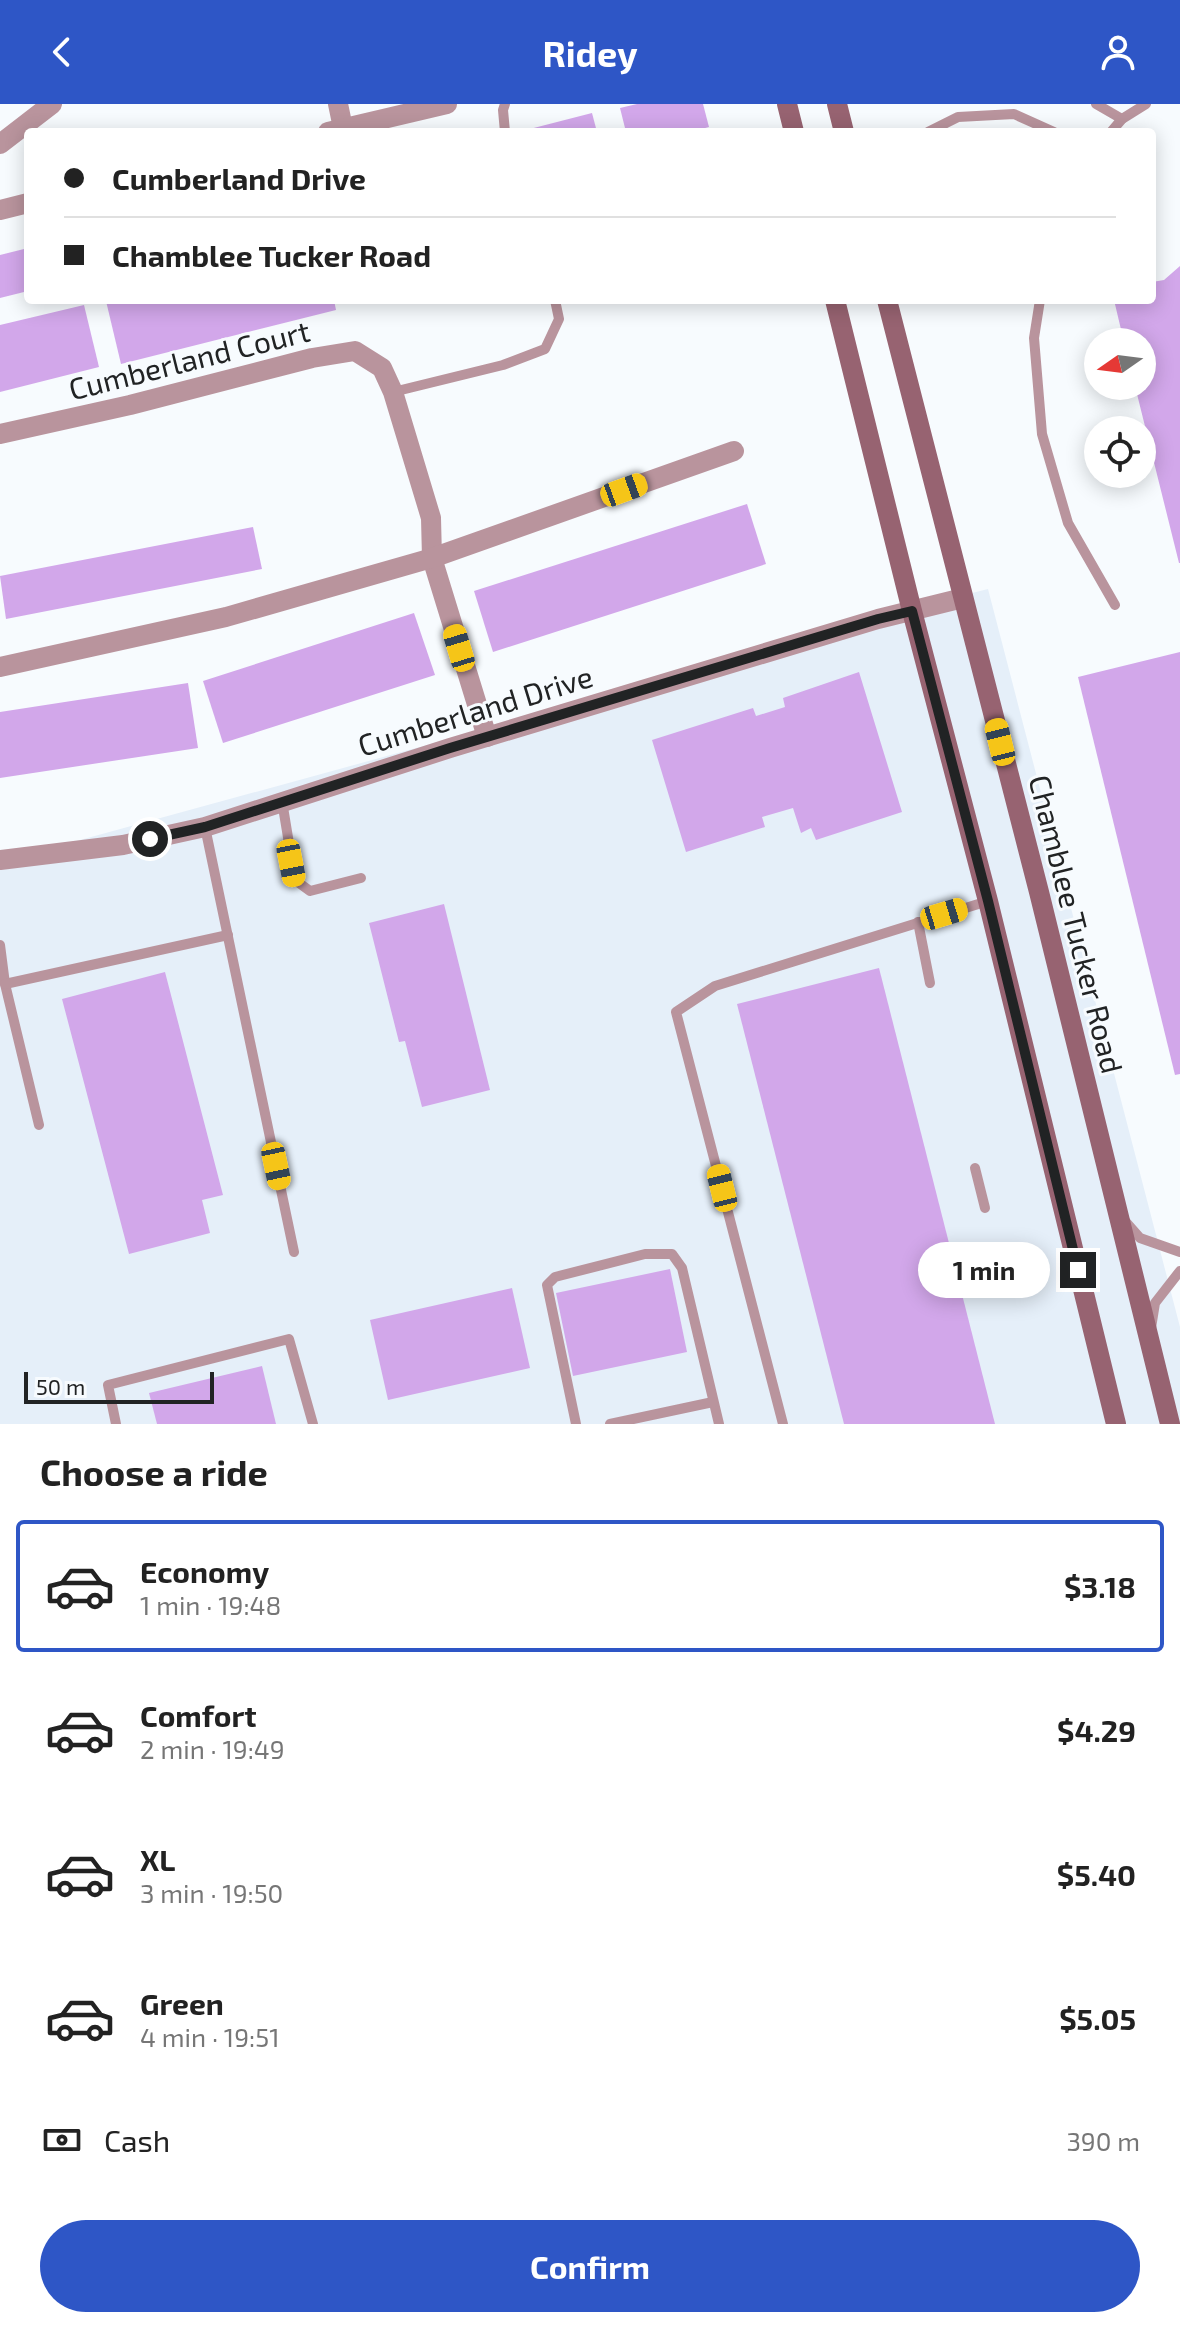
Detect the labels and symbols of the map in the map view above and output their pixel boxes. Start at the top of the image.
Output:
street label: Cumberland Court [65,312,313,406]
north arrow [1084,328,1156,400]
car [597,471,651,509]
car [441,622,477,674]
street label: Cumberland Drive [353,657,597,763]
car [983,716,1017,768]
street label: Chamblee Tucker Road [1023,771,1131,1077]
route start [132,821,168,857]
car [275,837,307,889]
car [918,896,970,932]
car [259,1140,293,1192]
car [705,1162,739,1214]
callout: 1 min [918,1242,1050,1298]
route end [1060,1252,1096,1288]
scale bar [24,1368,214,1404]

